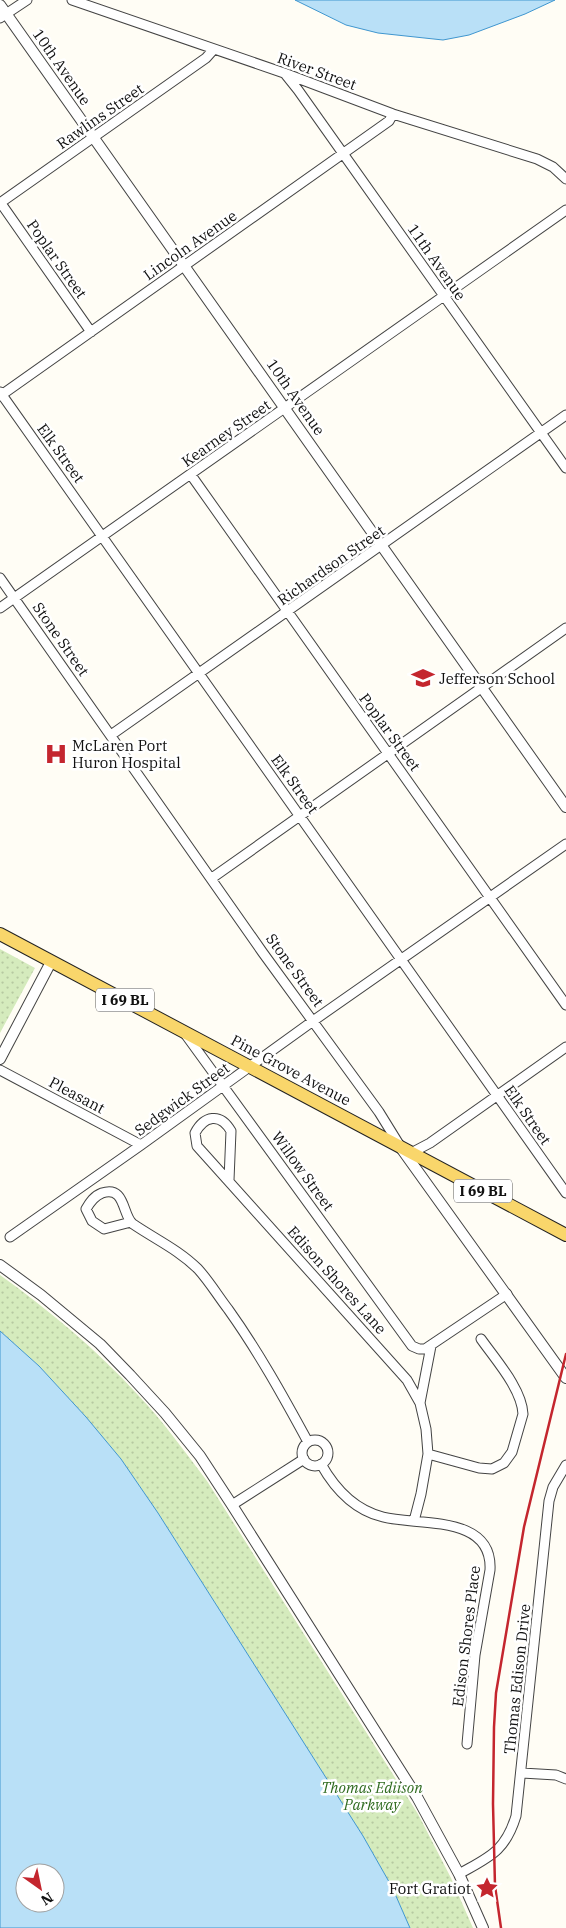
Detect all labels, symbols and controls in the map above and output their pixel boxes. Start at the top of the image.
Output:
street label: 10th Avenue [29,25,95,109]
street label: River Street [275,48,359,94]
street label: Rawlins Street [53,79,147,153]
street label: Lincoln Avenue [140,206,240,284]
street label: Poplar Street [23,216,91,302]
street label: 11th Avenue [404,220,470,304]
street label: 10th Avenue [263,355,329,439]
street label: Kearney Street [178,395,274,471]
street label: Elk Street [33,420,89,486]
street label: Richardson Street [274,521,388,609]
street label: Stone Street [29,598,93,680]
school or university icon: Jefferson School [410,665,436,691]
place label: Jefferson School [439,669,555,688]
street label: Poplar Street [355,689,425,775]
place label: McLaren Port Huron Hospital [72,736,181,772]
hospital icon: McLaren Port Huron Hospital [43,741,69,767]
street label: Elk Street [267,751,323,817]
street label: Stone Street [262,930,328,1010]
road number: I 69 BL [96,988,154,1012]
street label: Pine Grove Avenue [228,1030,354,1110]
street label: Sedgwick Street [131,1058,233,1140]
street label: Pleasant [46,1072,108,1118]
street label: Elk Street [501,1081,555,1149]
street label: Willow Street [268,1128,338,1214]
road number: I 69 BL [454,1180,512,1202]
street label: Edison Shores Lane [283,1222,391,1338]
street label: Edison Shores Place [448,1564,484,1708]
street label: Thomas Edison Drive [500,1603,534,1755]
park label: Thomas Ediison Parkway [321,1778,423,1814]
north arrow [15,1863,65,1913]
place icon: Fort Gratiot [474,1875,500,1901]
place label: Fort Gratiot [389,1879,471,1898]
text: N [38,1888,57,1909]

